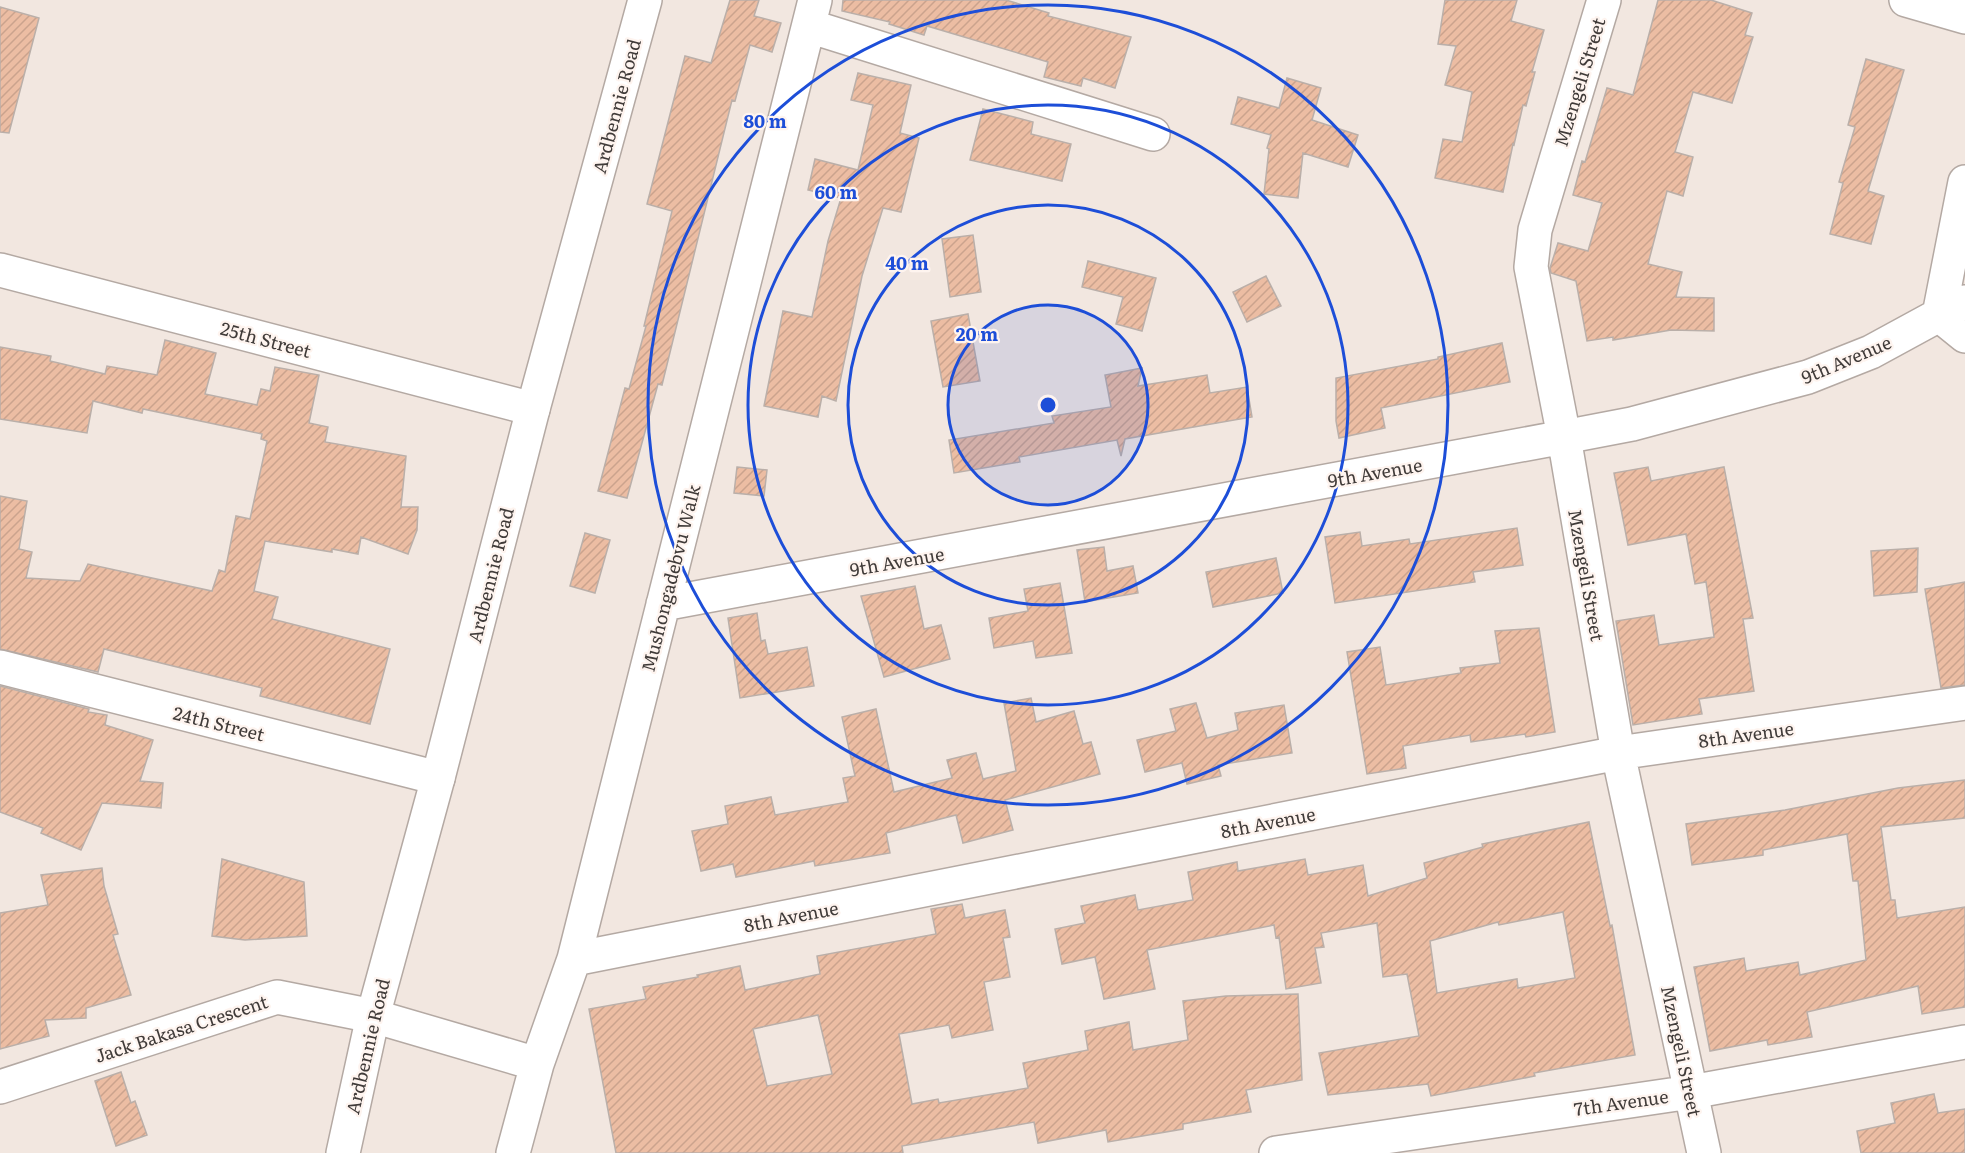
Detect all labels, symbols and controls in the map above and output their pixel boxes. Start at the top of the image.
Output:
street label: Mzengeli Street [1547,13,1612,150]
street label: Ardbennie Road [585,36,647,176]
text: 80 m [743,107,787,134]
text: 60 m [814,178,858,205]
text: 40 m [885,249,929,276]
street label: 25th Street [218,314,315,364]
text: 20 m [956,320,998,347]
street label: 9th Avenue [1797,328,1895,390]
centre of rings [1038,395,1058,415]
street label: 9th Avenue [1326,450,1424,494]
street label: Mushongadebvu Walk [634,480,707,675]
street label: Ardbennie Road [460,505,520,645]
street label: Mzengeli Street [1562,507,1612,644]
street label: 9th Avenue [848,539,946,583]
street label: 24th Street [170,699,268,748]
street label: 8th Avenue [1697,714,1795,754]
street label: 8th Avenue [1218,800,1318,844]
street label: 8th Avenue [741,894,841,938]
street label: Ardbennie Road [338,975,396,1117]
street label: Mzengeli Street [1655,983,1709,1120]
street label: Jack Bakasa Crescent [91,987,272,1069]
street label: 7th Avenue [1572,1082,1670,1122]

